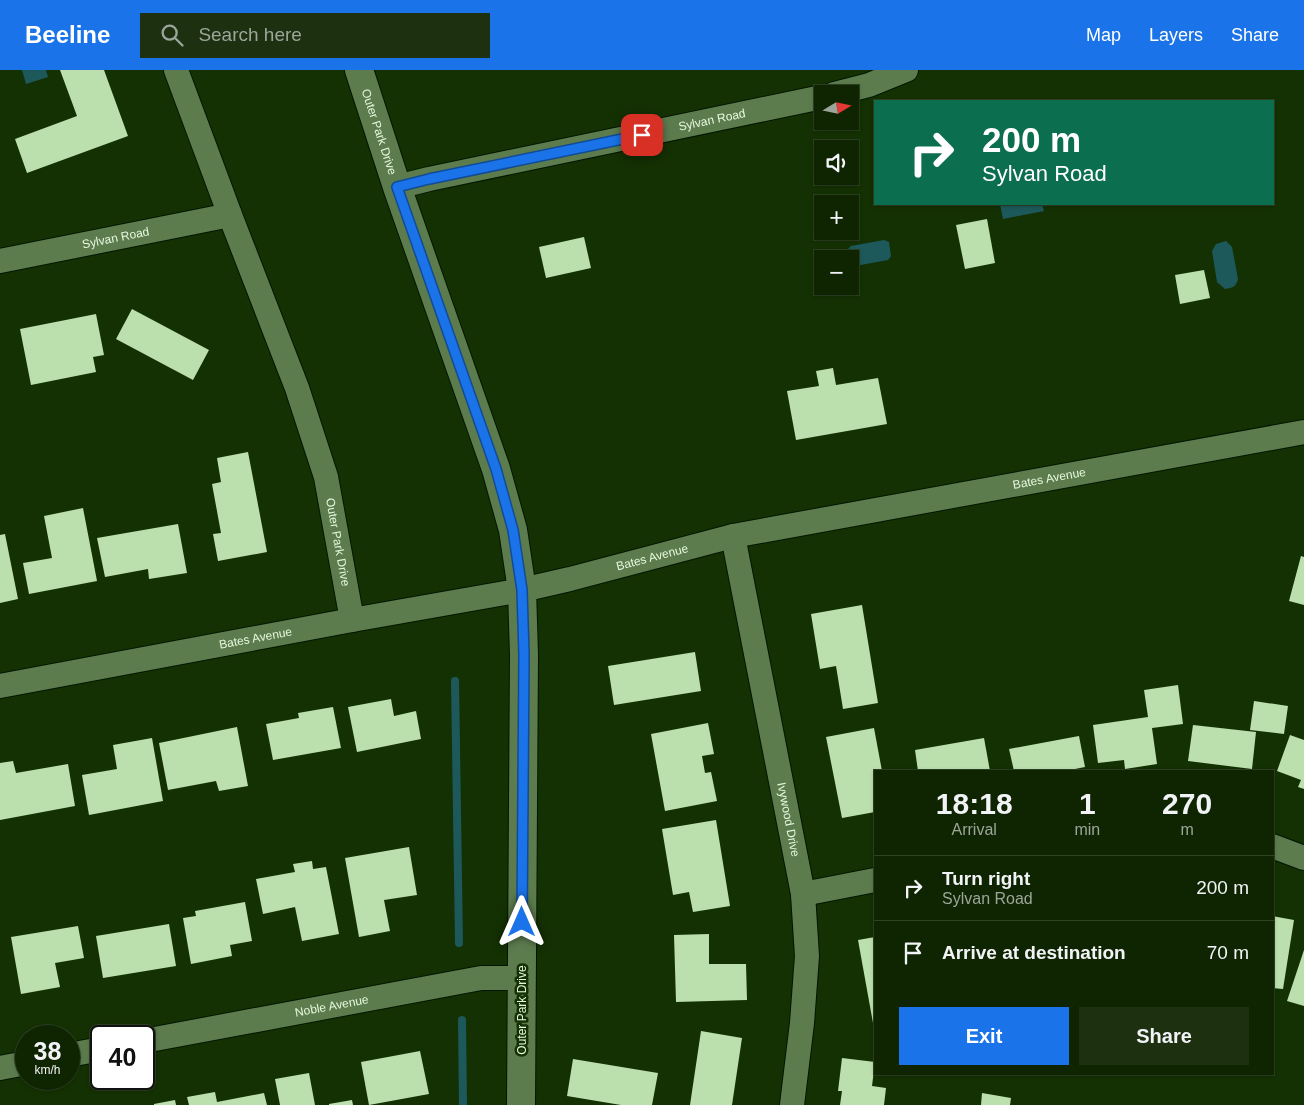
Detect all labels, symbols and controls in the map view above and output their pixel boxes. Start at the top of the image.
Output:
search box [140,13,490,58]
text: Beeline [25,21,110,48]
icon: search [158,21,186,49]
text: Search here [198,24,302,45]
text: Map [1086,25,1121,45]
text: Layers [1149,25,1203,45]
text: Share [1231,25,1279,45]
north arrow [814,85,859,130]
map controls [814,85,859,295]
street label: Outer Park Drive [359,87,400,177]
street label: Sylvan Road [677,106,747,134]
pin [621,114,663,156]
icon: right [899,120,964,185]
text: 200 m [982,120,1081,159]
icon: arrive [628,121,656,149]
button: sound [814,140,859,185]
text: Sylvan Road [982,161,1107,186]
button: + [814,195,859,240]
street label: Sylvan Road [81,224,150,251]
button: − [814,250,859,295]
street label: Bates Avenue [1012,465,1087,492]
street label: Outer Park Drive [323,497,353,588]
street label: Bates Avenue [615,541,690,574]
street label: Bates Avenue [218,624,293,652]
street label: Ivywood Drive [774,781,803,858]
text: 18:18 [936,787,1013,820]
text: 1 [1079,787,1096,820]
text: 270 [1162,787,1212,820]
text: Arrival [952,821,997,838]
text: min [1074,821,1100,838]
text: m [1180,821,1194,838]
text: Turn right [942,868,1030,889]
icon: right [899,874,927,902]
text: 200 m [1196,877,1249,898]
text: Sylvan Road [942,890,1033,907]
position arrow [495,895,547,947]
icon: arrive [899,939,927,967]
text: Arrive at destination [942,942,1126,963]
text: 70 m [1207,942,1249,963]
street label: Outer Park Drive [515,965,529,1055]
street label: Noble Avenue [294,992,370,1020]
button: Exit [899,1007,1069,1065]
button: Share [1079,1007,1249,1065]
speed limit sign: 40 [90,1025,155,1090]
text: 38 [34,1037,61,1065]
text: km/h [34,1063,61,1077]

